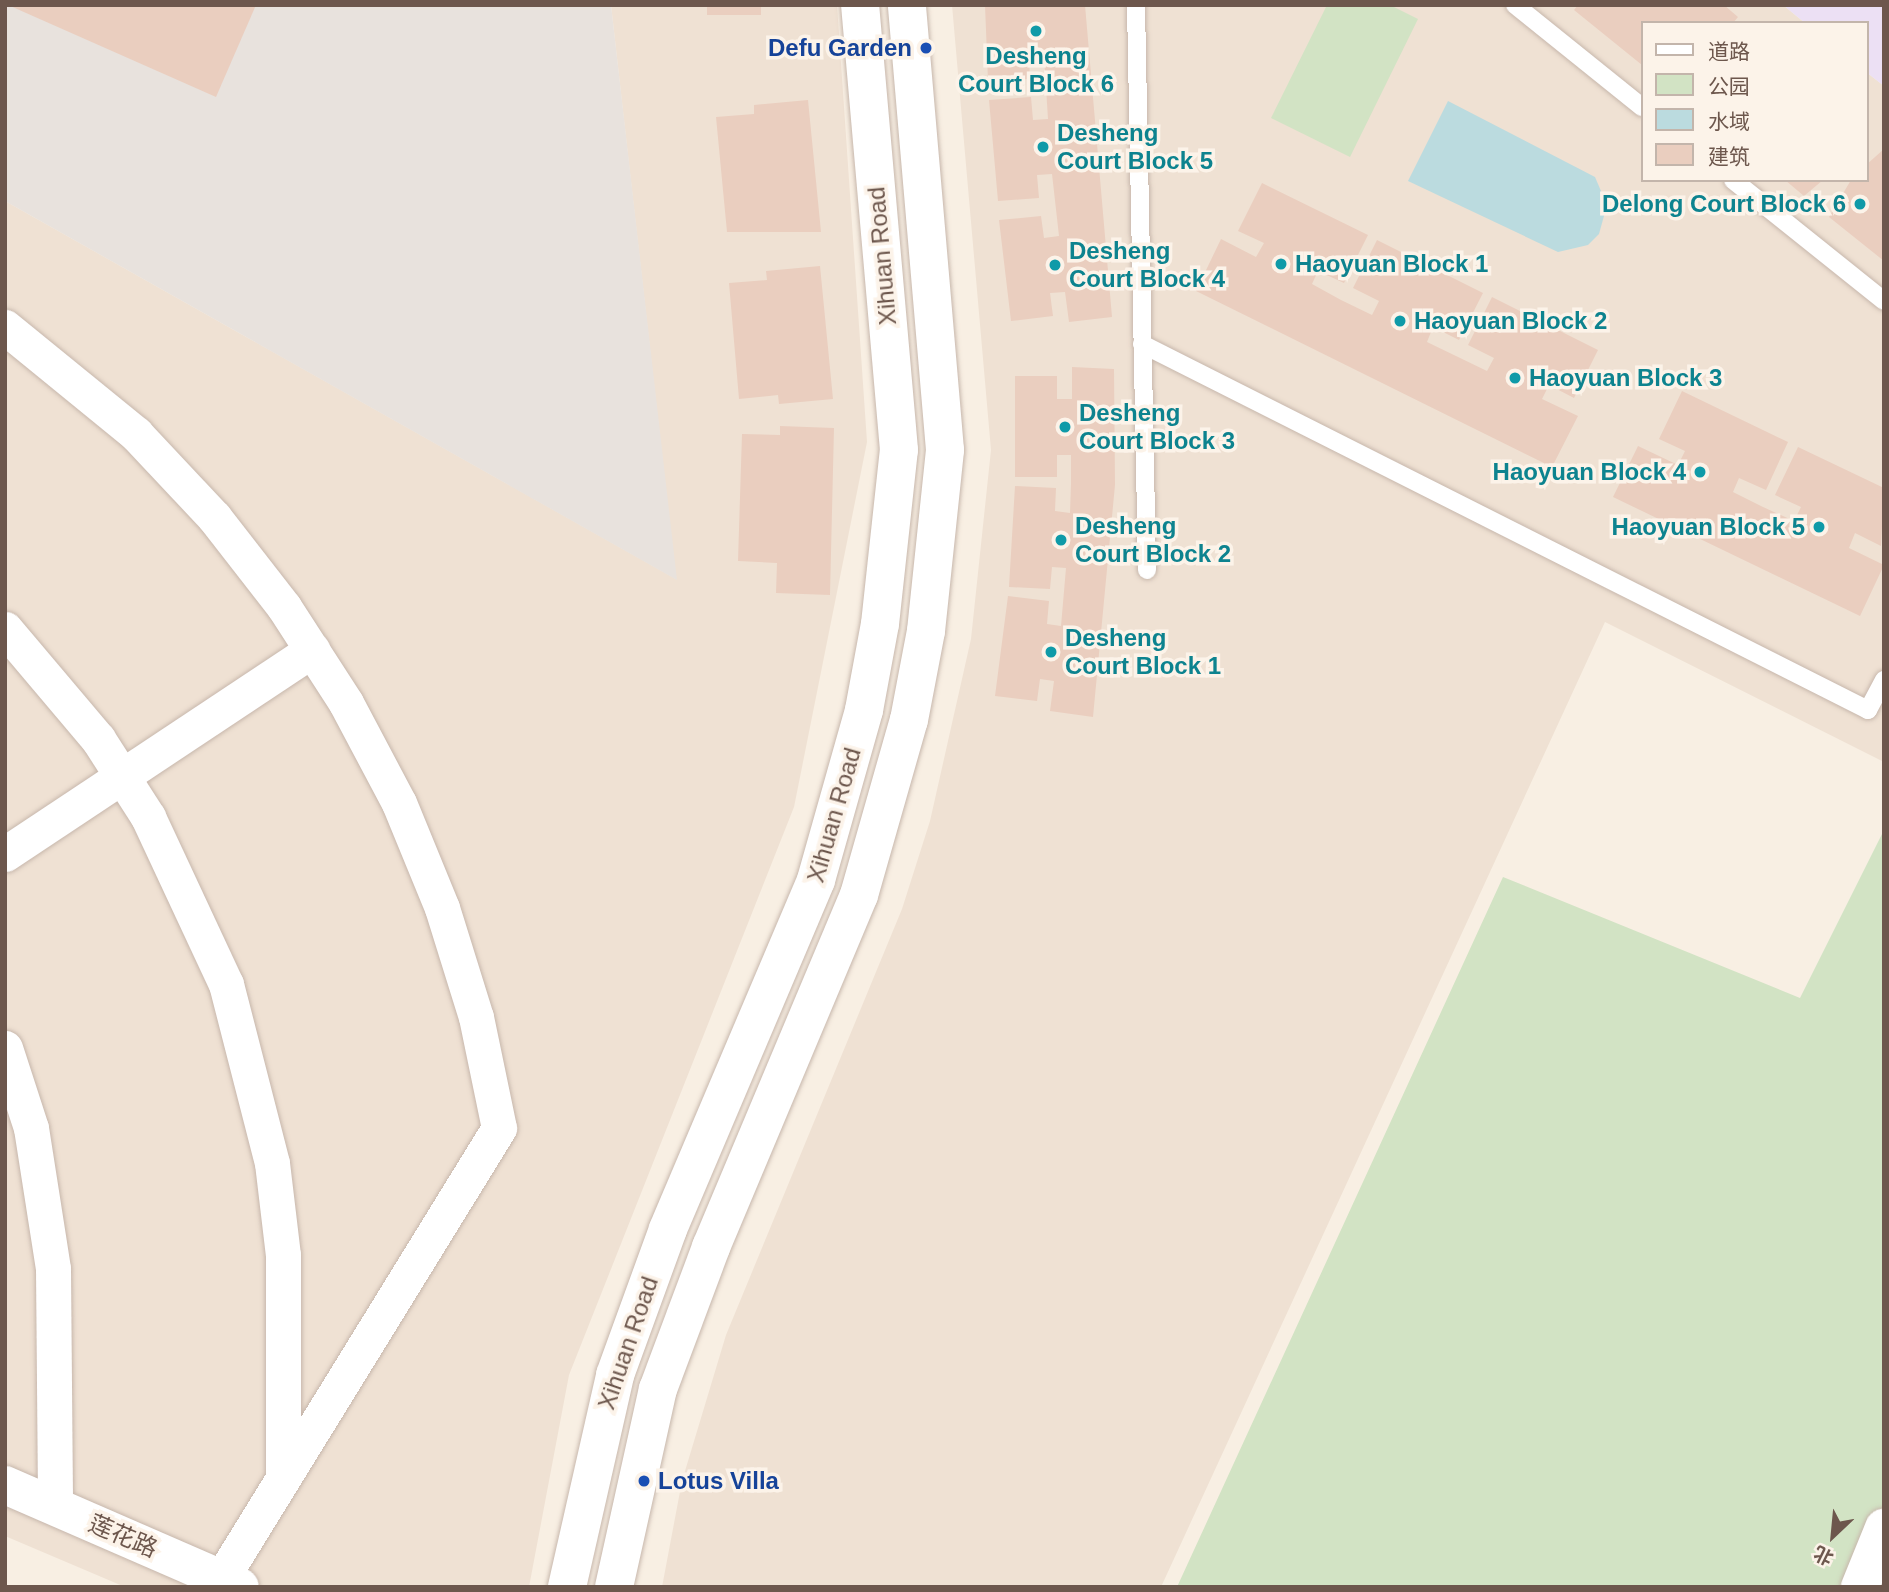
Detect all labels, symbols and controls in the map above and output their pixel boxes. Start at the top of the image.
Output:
legend [1640,21,1868,182]
marker: Desheng Court Block 6 [1028,23,1044,39]
place label: Defu Garden [768,34,912,62]
marker: Defu Garden [918,40,934,56]
text: 道路 [1708,40,1750,63]
place label: Desheng Court Block 6 [958,42,1114,98]
text: 公园 [1708,75,1750,98]
text: 水域 [1708,110,1750,133]
place label: Desheng Court Block 5 [1057,119,1213,175]
marker: Desheng Court Block 5 [1035,139,1051,155]
text: 建筑 [1708,145,1750,168]
street label: Xihuan Road [862,186,902,326]
place label: Delong Court Block 6 [1602,190,1846,218]
marker: Delong Court Block 6 [1852,196,1868,212]
place label: Desheng Court Block 4 [1069,237,1225,293]
place label: Haoyuan Block 1 [1295,250,1488,278]
marker: Haoyuan Block 1 [1273,256,1289,272]
marker: Desheng Court Block 4 [1047,257,1063,273]
place label: Haoyuan Block 2 [1414,307,1607,335]
marker: Haoyuan Block 2 [1392,313,1408,329]
place label: Haoyuan Block 3 [1529,364,1722,392]
marker: Haoyuan Block 3 [1507,370,1523,386]
place label: Desheng Court Block 3 [1079,399,1235,455]
marker: Desheng Court Block 3 [1057,419,1073,435]
place label: Haoyuan Block 4 [1493,458,1686,486]
marker: Haoyuan Block 4 [1692,464,1708,480]
place label: Desheng Court Block 2 [1075,512,1231,568]
place label: Haoyuan Block 5 [1612,513,1805,541]
marker: Haoyuan Block 5 [1811,519,1827,535]
marker: Desheng Court Block 2 [1053,532,1069,548]
place label: Desheng Court Block 1 [1065,624,1221,680]
marker: Desheng Court Block 1 [1043,644,1059,660]
street label: Xihuan Road [801,744,867,886]
street label: Xihuan Road [592,1273,664,1413]
place label: Lotus Villa [658,1467,779,1495]
marker: Lotus Villa [636,1473,652,1489]
north arrow [1798,1501,1868,1571]
street label: 莲花路 [84,1509,162,1563]
text: 北 [1810,1542,1837,1569]

